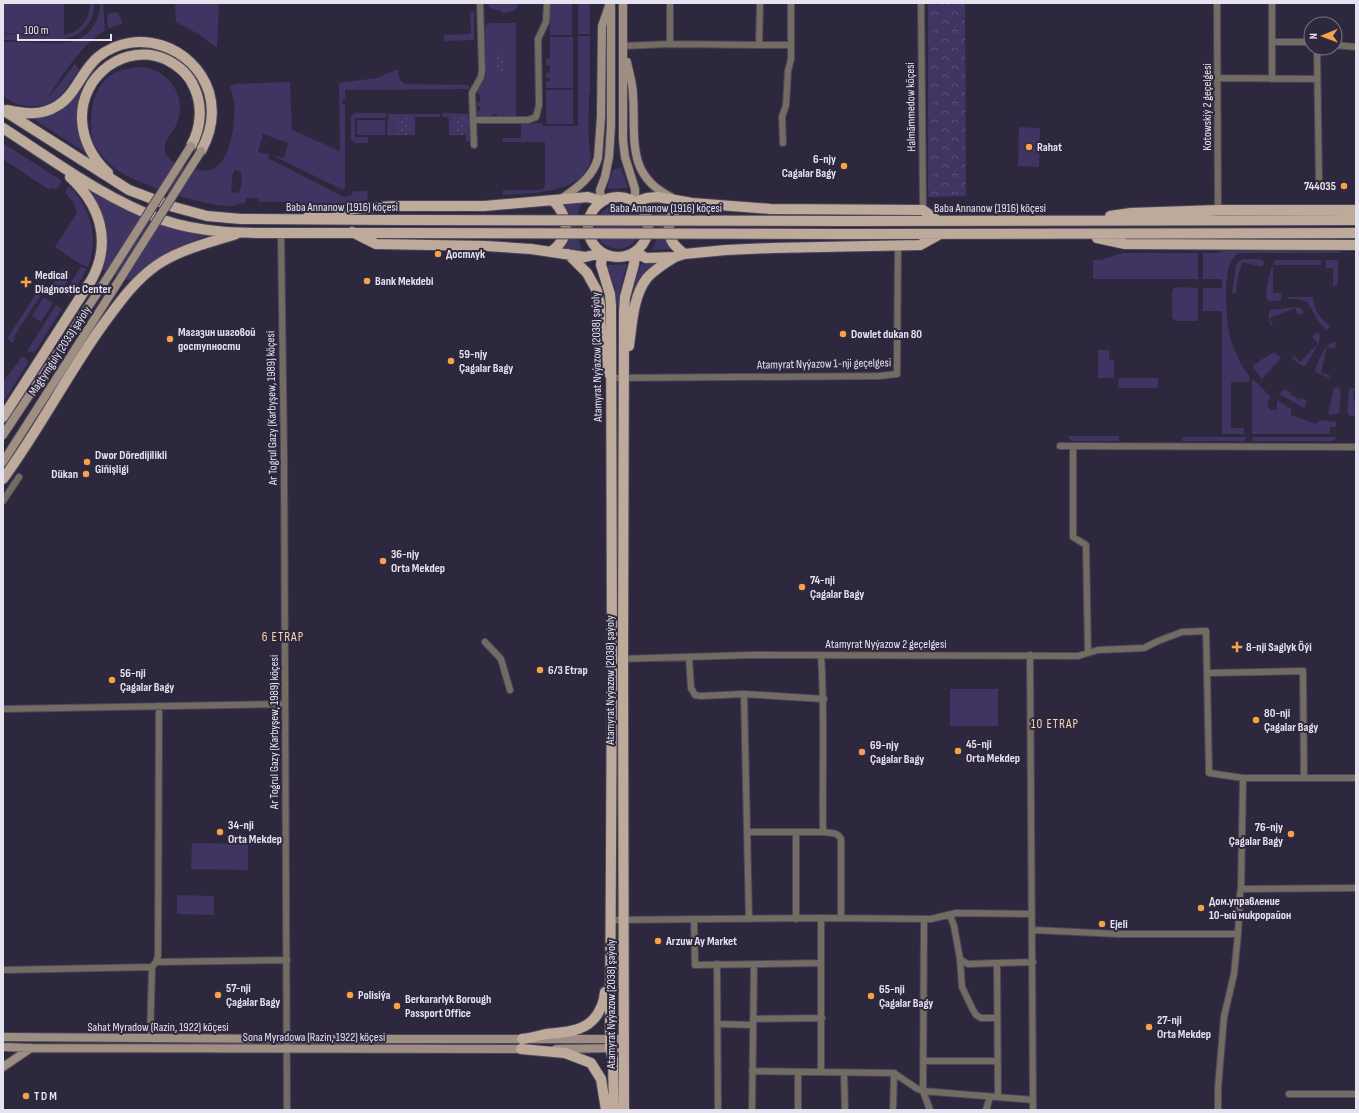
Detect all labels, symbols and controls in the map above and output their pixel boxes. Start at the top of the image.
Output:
scale bar [18,16,111,42]
north arrow [1303,16,1343,56]
text: 100 m [24,23,49,38]
text: N [1307,33,1320,39]
street label: Halmämmedow köçesi [903,62,919,152]
street label: Kotowskiý 2 geçelgesi [1200,63,1215,151]
place label: Rahat [1037,140,1062,155]
marker: Rahat [1024,142,1034,152]
place label: 6-njy Cagalar Bagy [782,152,836,181]
marker: 6-njy Cagalar Bagy [839,161,849,171]
place label: 744035 [1304,179,1336,194]
marker: 744035 [1339,181,1349,191]
street label: Baba Annanow (1916) köçesi [286,200,398,215]
street label: Baba Annanow (1916) köçesi [610,201,722,216]
street label: Baba Annanow (1916) köçesi [934,201,1046,216]
place label: Достлук [446,247,486,262]
marker: Достлук [433,249,443,259]
place label: Medical Diagnostic Center [35,268,112,297]
place label: Bank Mekdebi [375,274,434,289]
marker: Medical Diagnostic Center [20,276,32,288]
marker: Bank Mekdebi [362,276,372,286]
street label: Atamyrat Nyýazow (2038) şaýoly [588,292,606,423]
street label: Magtymguly (2033) şaýoly [25,303,95,399]
place label: Магазин шаговой доступности [178,325,256,354]
place label: Dowlet dukan 80 [851,327,922,342]
marker: Dowlet dukan 80 [838,329,848,339]
street label: Ar Togrul Gazy (Karbyşew, 1989) köçesi [263,331,281,486]
marker: Магазин шаговой доступности [165,334,175,344]
place label: 59-njy Çagalar Bagy [459,347,513,376]
street label: Atamyrat Nyýazow 1-nji geçelgesi [756,355,891,373]
marker: 59-njy Çagalar Bagy [446,356,456,366]
place label: Dwor Döredijilikli Giňişligi [95,448,167,477]
marker: Dwor Döredijilikli Giňişligi [82,457,92,467]
place label: Dükan [51,467,78,482]
marker: Dükan [81,469,91,479]
place label: 36-njy Orta Mekdep [391,547,445,576]
marker: 36-njy Orta Mekdep [378,556,388,566]
place label: 74-nji Çagalar Bagy [810,573,864,602]
marker: 74-nji Çagalar Bagy [797,582,807,592]
street label: Atamyrat Nyýazow (2038) şaýoly [603,615,618,746]
district label: 6 ETRAP [262,629,304,645]
street label: Atamyrat Nyýazow 2 geçelgesi [825,637,947,652]
place label: 8-nji Saglyk Öýi [1246,640,1312,655]
marker: 8-nji Saglyk Öýi [1231,641,1243,653]
street label: Ar Togrul Gazy (Karbyşew, 1989) köçesi [267,655,282,810]
place label: 6/3 Etrap [548,663,588,678]
marker: 6/3 Etrap [535,665,545,675]
place label: 56-nji Çagalar Bagy [120,666,174,695]
marker: 56-nji Çagalar Bagy [107,675,117,685]
place label: 80-nji Çagalar Bagy [1264,706,1318,735]
marker: 80-nji Çagalar Bagy [1251,715,1261,725]
district label: 10 ETRAP [1031,716,1079,732]
place label: 45-nji Orta Mekdep [966,737,1020,766]
place label: 69-njy Çagalar Bagy [870,738,924,767]
marker: 45-nji Orta Mekdep [953,746,963,756]
marker: 69-njy Çagalar Bagy [857,747,867,757]
place label: 34-nji Orta Mekdep [228,818,282,847]
place label: 76-njy Çagalar Bagy [1229,820,1283,849]
marker: 34-nji Orta Mekdep [215,827,225,837]
marker: 76-njy Çagalar Bagy [1286,829,1296,839]
place label: Дом.управление 10-ый микрорайон [1209,894,1291,923]
marker: Дом.управление 10-ый микрорайон [1196,903,1206,913]
place label: Ejeli [1110,917,1128,932]
marker: Ejeli [1097,919,1107,929]
place label: Arzuw Ay Market [665,934,737,949]
marker: Arzuw Ay Market [653,936,663,946]
street label: Atamyrat Nyýazow (2038) şaýoly [604,939,619,1070]
place label: 57-nji Çagalar Bagy [226,981,280,1010]
place label: 65-nji Çagalar Bagy [879,982,933,1011]
place label: Polisiýa [358,988,391,1003]
marker: 57-nji Çagalar Bagy [213,990,223,1000]
marker: Polisiýa [345,990,355,1000]
marker: 65-nji Çagalar Bagy [866,991,876,1001]
place label: Berkararlyk Borough Passport Office [405,992,491,1021]
marker: Berkararlyk Borough Passport Office [392,1001,402,1011]
place label: 27-nji Orta Mekdep [1157,1013,1211,1042]
street label: Sahat Myradow (Razin, 1922) köçesi [87,1020,229,1035]
marker: 27-nji Orta Mekdep [1144,1022,1154,1032]
street label: Sona Myradowa (Razin, 1922) köçesi [243,1030,385,1045]
place label: T D M [34,1089,57,1104]
marker: T D M [21,1091,31,1101]

